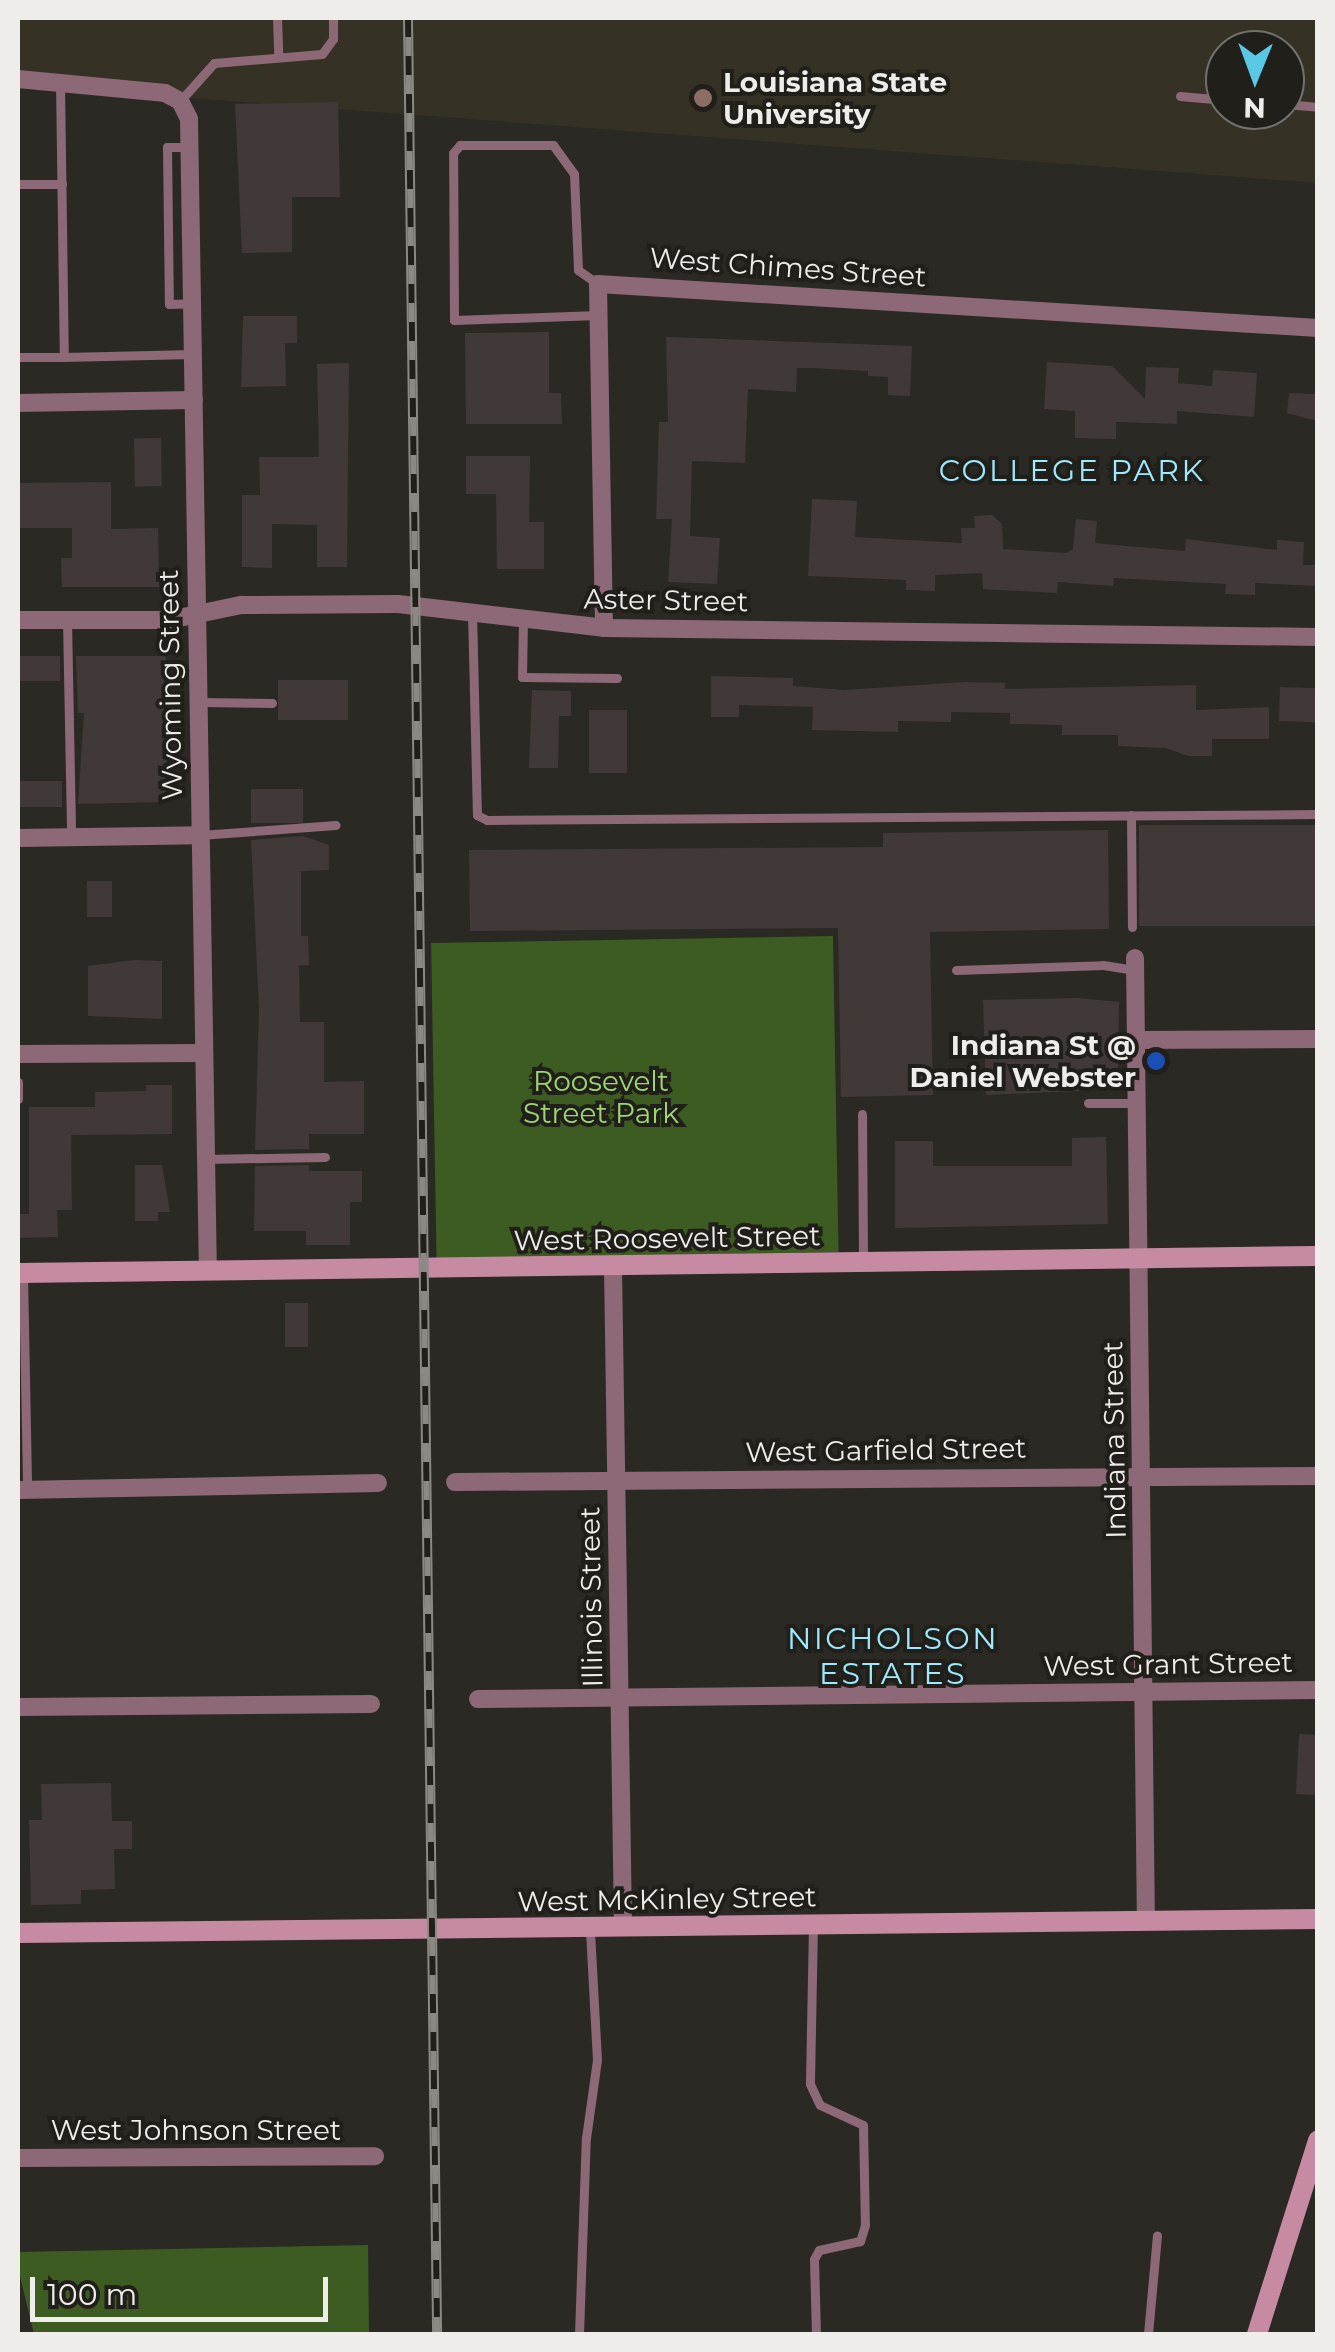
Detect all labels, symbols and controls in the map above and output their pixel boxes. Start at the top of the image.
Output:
north arrow [1205,30,1305,130]
place label: Louisiana State University [723,65,947,131]
marker: Louisiana State University [692,87,714,109]
text: N [1243,91,1266,125]
street label: West Chimes Street [648,241,928,293]
district label: COLLEGE PARK [939,453,1205,489]
street label: Wyoming Street [151,569,189,801]
street label: Aster Street [583,582,749,618]
place label: Indiana St @ Daniel Webster [909,1028,1136,1094]
marker: Indiana St @ Daniel Webster [1145,1050,1167,1072]
park label: Roosevelt Street Park [523,1064,679,1130]
street label: West Roosevelt Street [513,1219,821,1257]
street label: Indiana Street [1095,1341,1133,1539]
street label: West Garfield Street [745,1431,1027,1469]
street label: Illinois Street [573,1506,609,1688]
district label: NICHOLSON ESTATES [787,1621,999,1692]
street label: West Grant Street [1043,1645,1293,1683]
street label: West McKinley Street [517,1880,817,1918]
street label: West Johnson Street [51,2113,341,2147]
scale bar [35,2257,332,2319]
text: 100 m [47,2276,137,2313]

